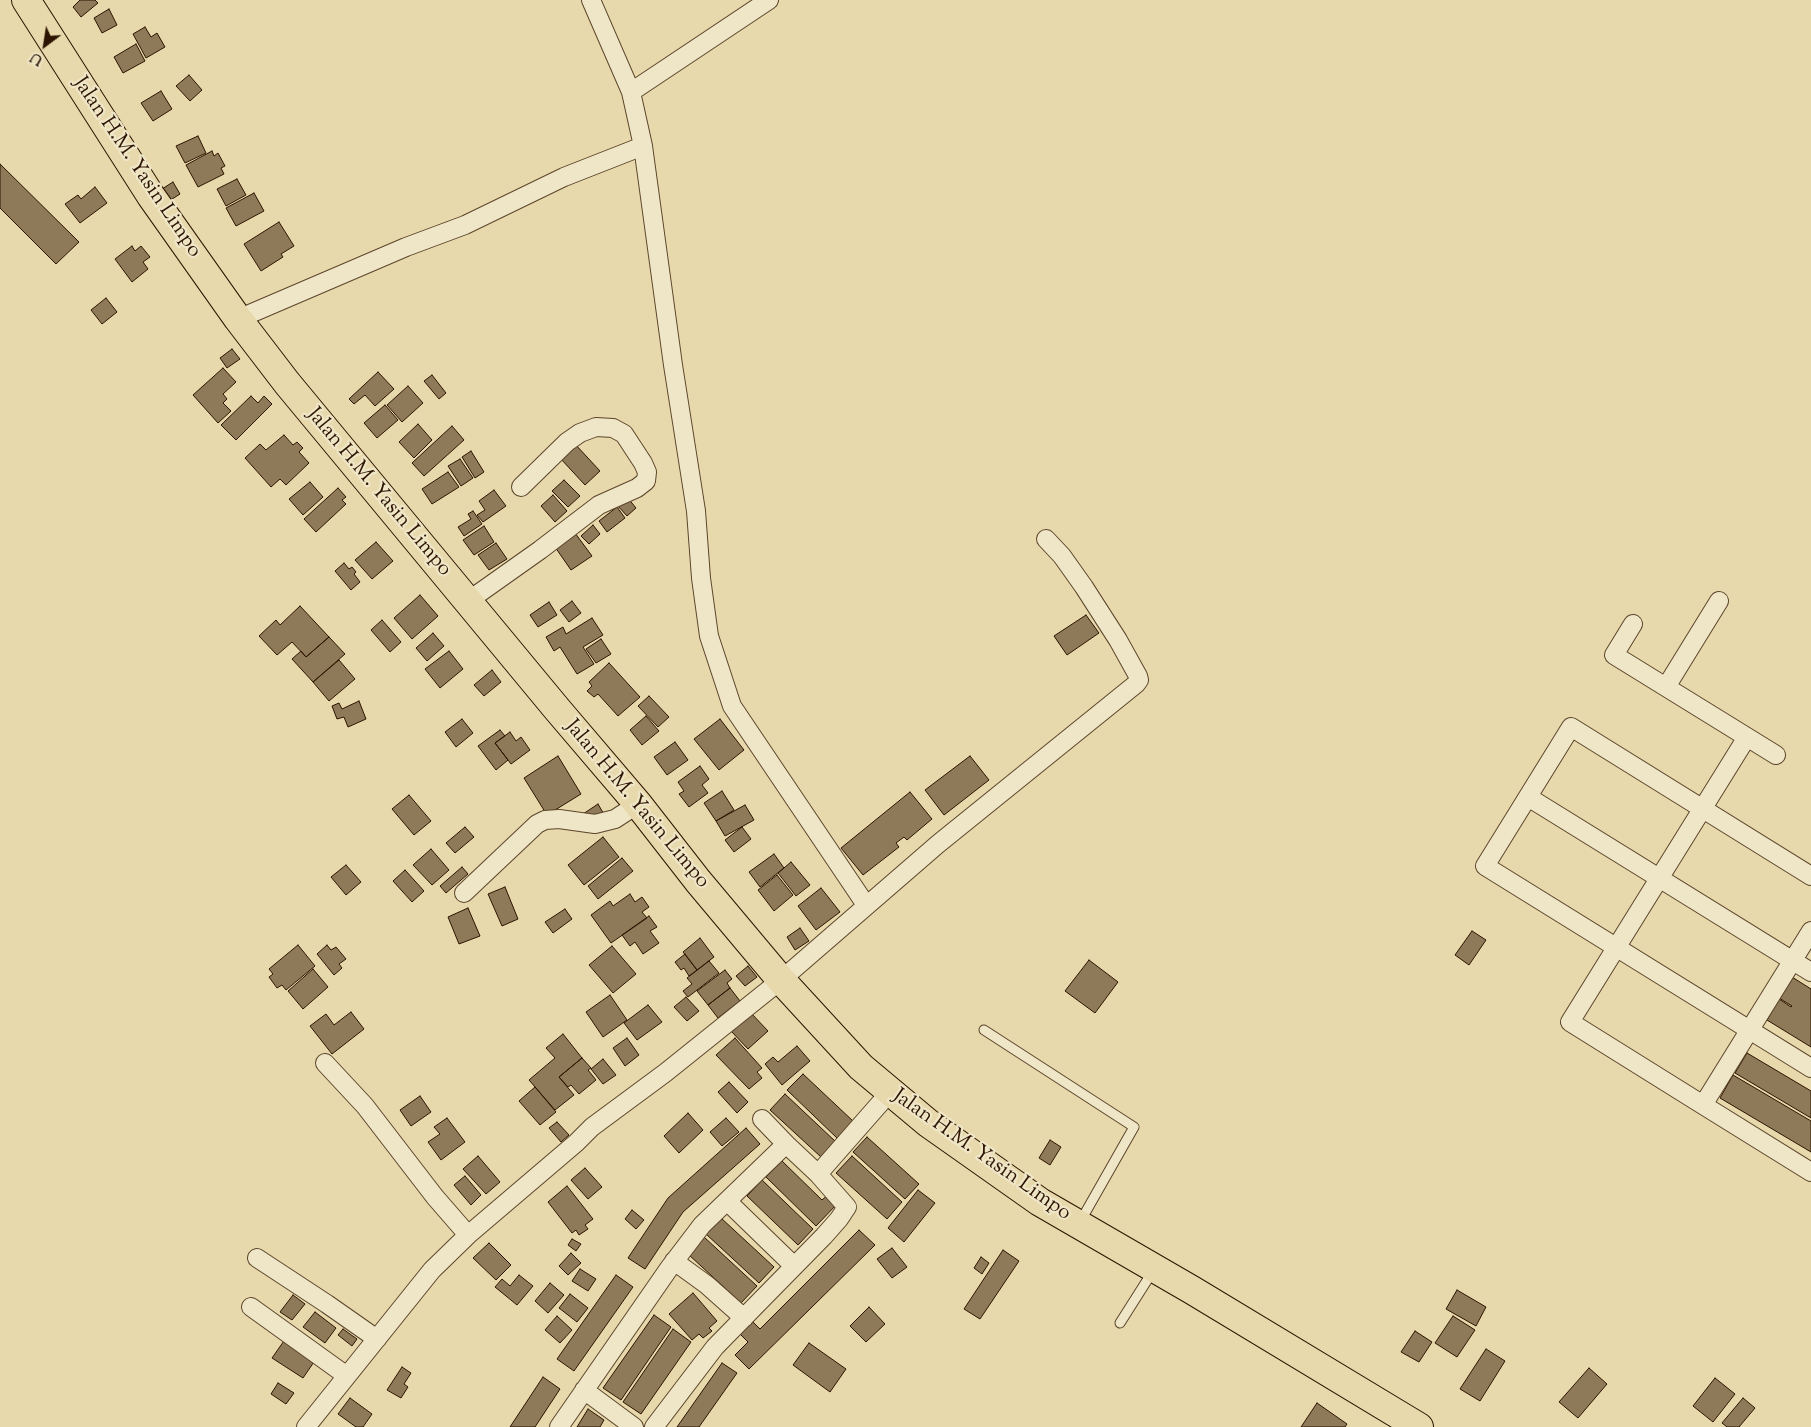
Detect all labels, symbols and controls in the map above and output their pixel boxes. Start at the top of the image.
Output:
north arrow [20,20,70,70]
text: U [27,46,47,69]
street label: Jalan H.M. Yasin Limpo [66,73,206,263]
street label: Jalan H.M. Yasin Limpo [300,404,456,582]
street label: Jalan H.M. Yasin Limpo [558,716,714,894]
street label: Jalan H.M. Yasin Limpo [887,1085,1075,1227]

